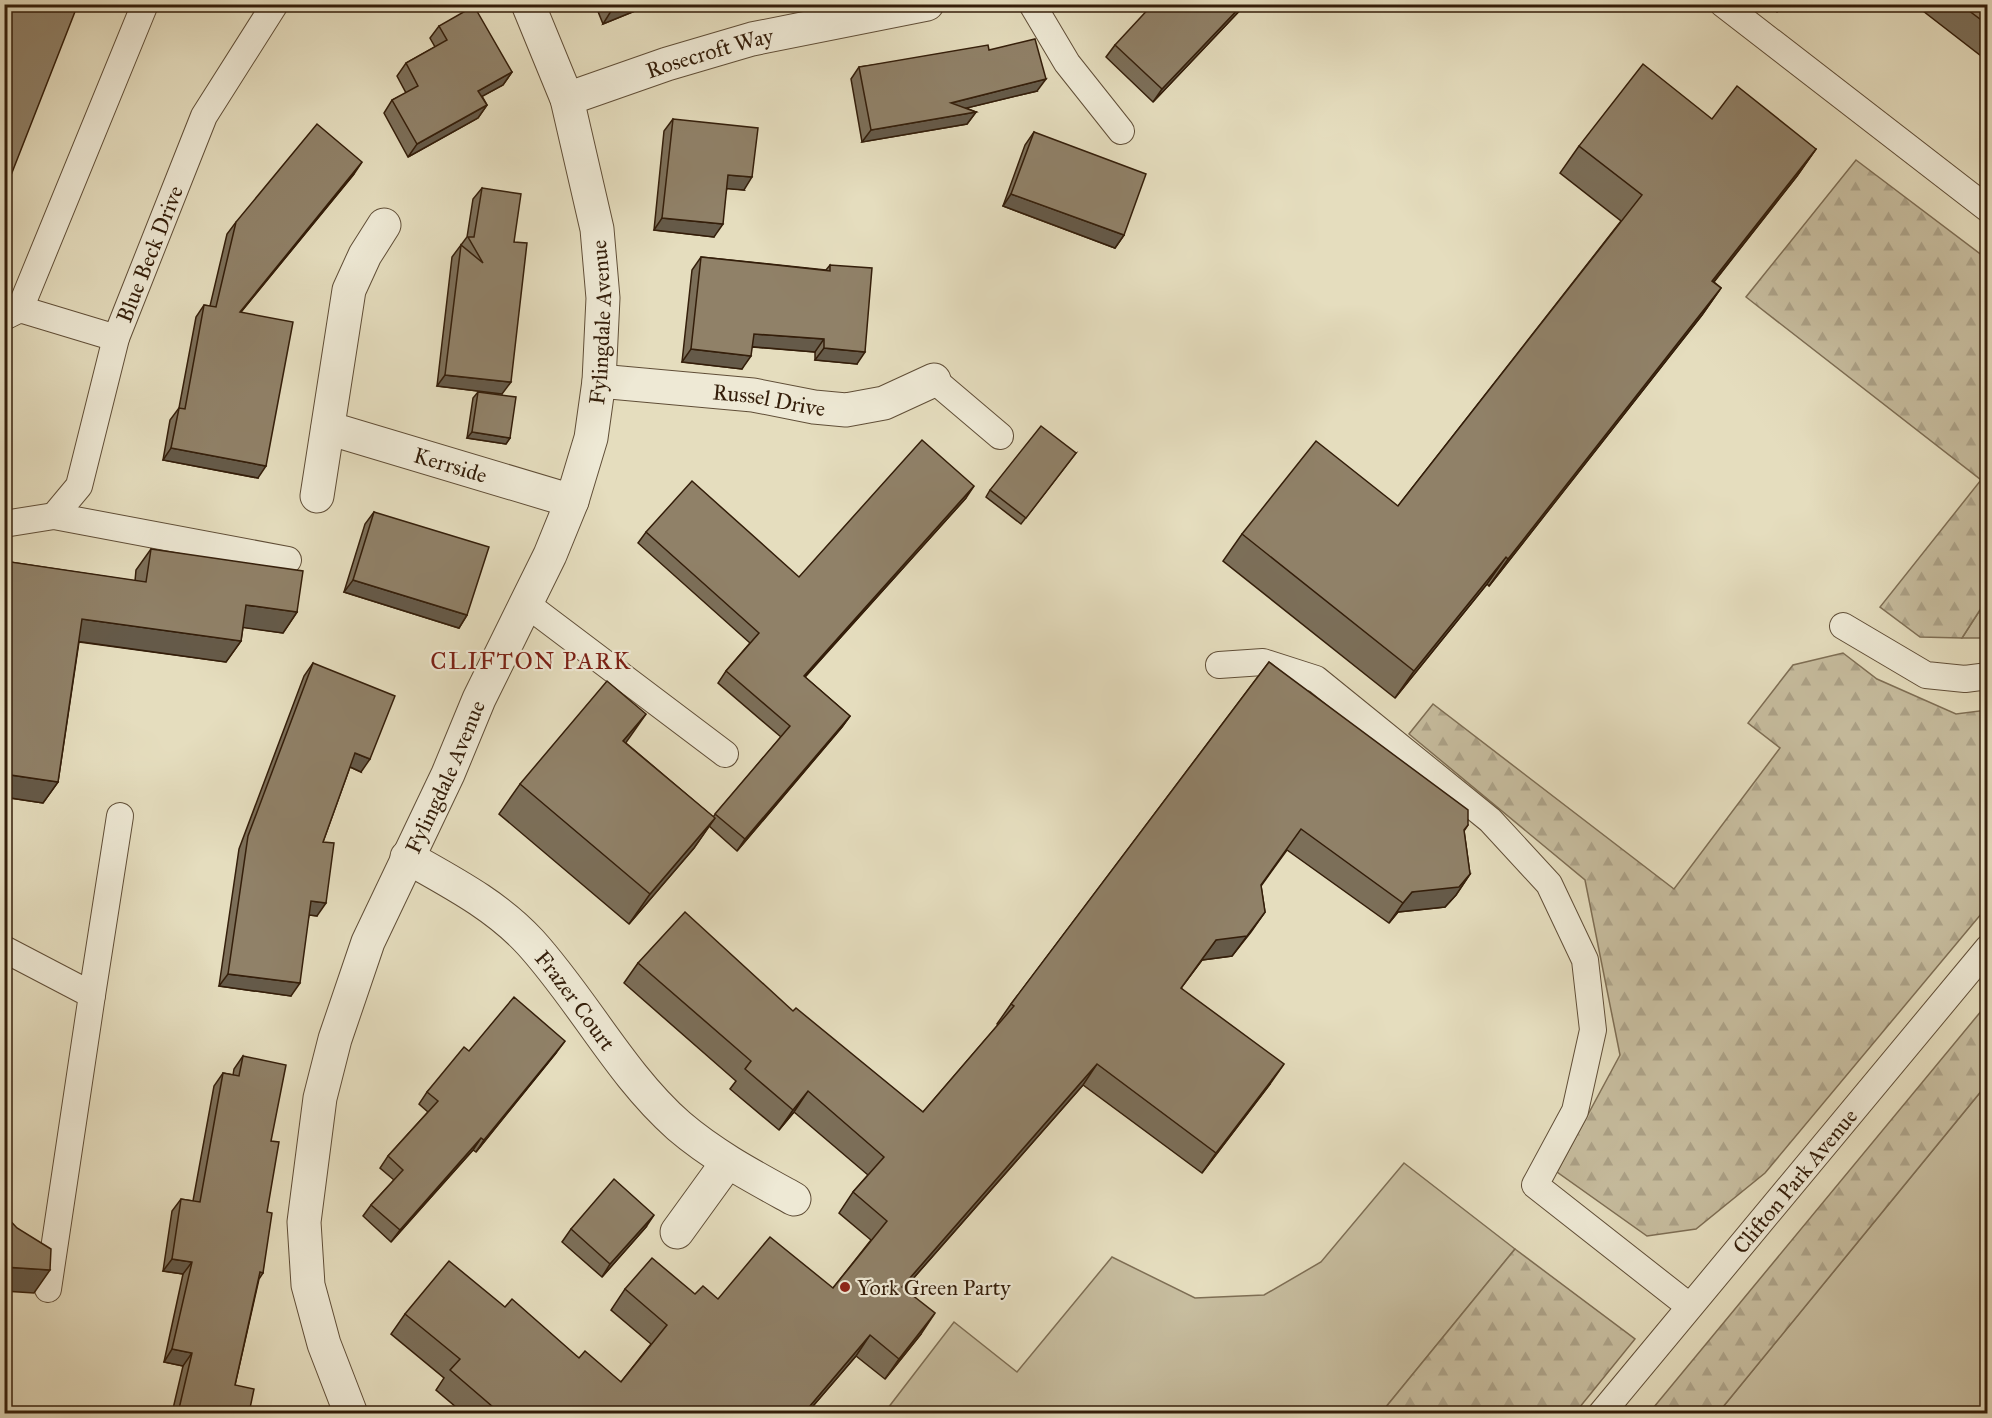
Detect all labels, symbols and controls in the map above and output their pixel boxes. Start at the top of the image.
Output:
street label: Rosecroft Way [642,21,776,84]
street label: Blue Beck Drive [110,182,189,326]
street label: Fylingdale Avenue [582,239,617,406]
street label: Russel Drive [711,378,826,421]
street label: Kerrside [411,441,491,488]
district label: CLIFTON PARK [430,646,632,676]
street label: Fylingdale Avenue [399,696,491,858]
street label: Frazer Court [530,945,621,1056]
street label: Clifton Park Avenue [1726,1103,1863,1259]
place label: York Green Party [857,1274,1011,1301]
marker: York Green Party [838,1280,852,1294]

